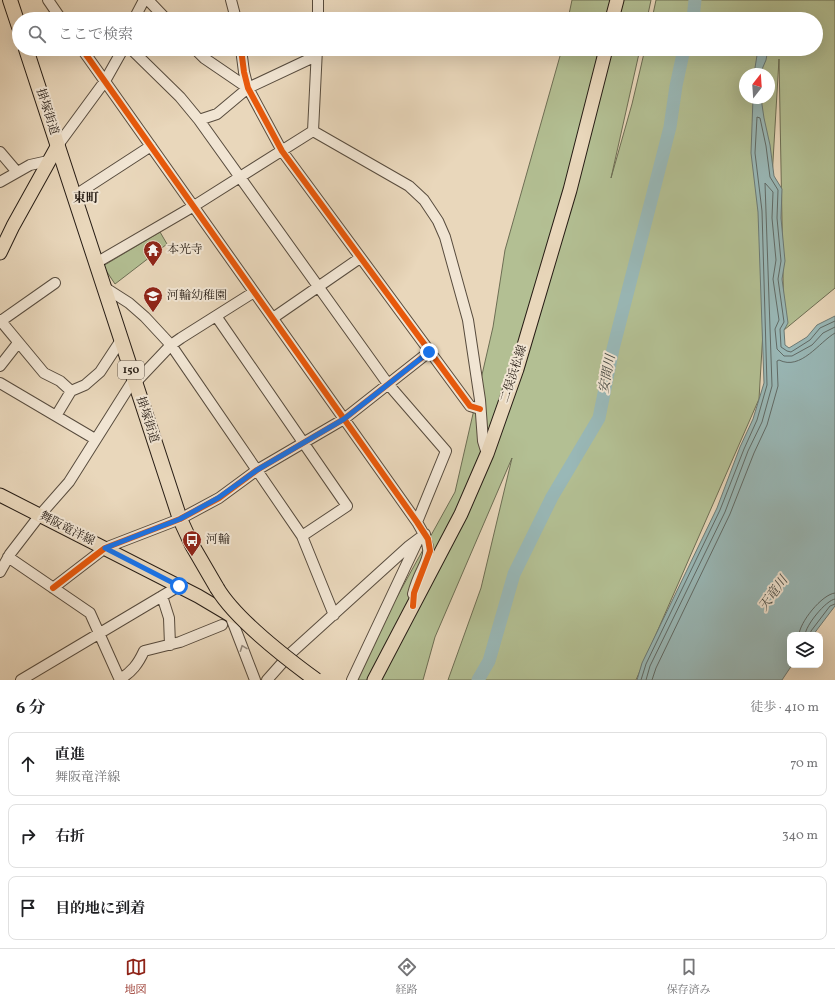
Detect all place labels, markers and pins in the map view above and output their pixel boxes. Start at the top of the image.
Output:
temple icon: 本光寺 [142,239,164,267]
place label: 本光寺 [167,242,203,258]
school or university icon: 河輪幼稚園 [142,285,164,313]
place label: 河輪幼稚園 [167,288,227,304]
bus stop icon: 河輪 [181,529,203,557]
place label: 河輪 [206,532,230,548]

